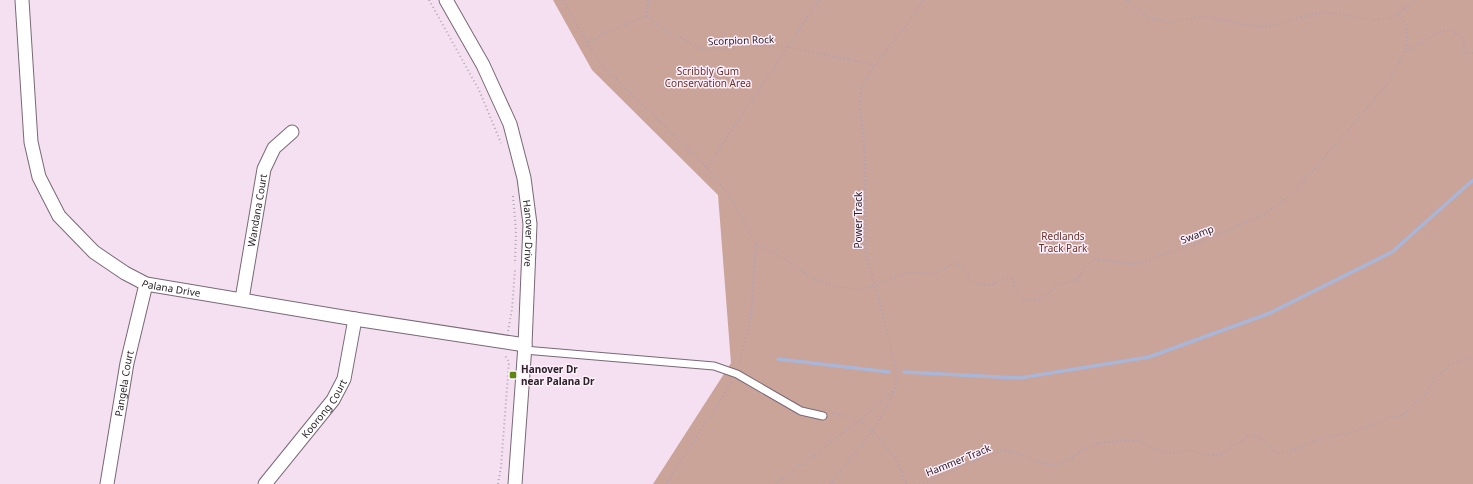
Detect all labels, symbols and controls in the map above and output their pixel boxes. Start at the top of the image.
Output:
street label: Scorpion Rock [708,32,775,48]
park label: Scribbly Gum Conservation Area [665,64,751,90]
street label: Wandana Court [244,173,270,248]
street label: Power Track [851,191,865,248]
street label: Hanover Drive [520,199,537,267]
street label: Swamp [1178,221,1216,247]
park label: Redlands Track Park [1039,229,1088,255]
street label: Palana Drive [139,276,202,300]
street label: Pangela Court [111,349,137,417]
place label: Hanover Dr near Palana Dr [521,362,595,388]
marker: Hanover Dr near Palana Dr [508,370,518,380]
street label: Koorong Court [298,376,350,441]
street label: Hammer Track [923,440,993,479]

